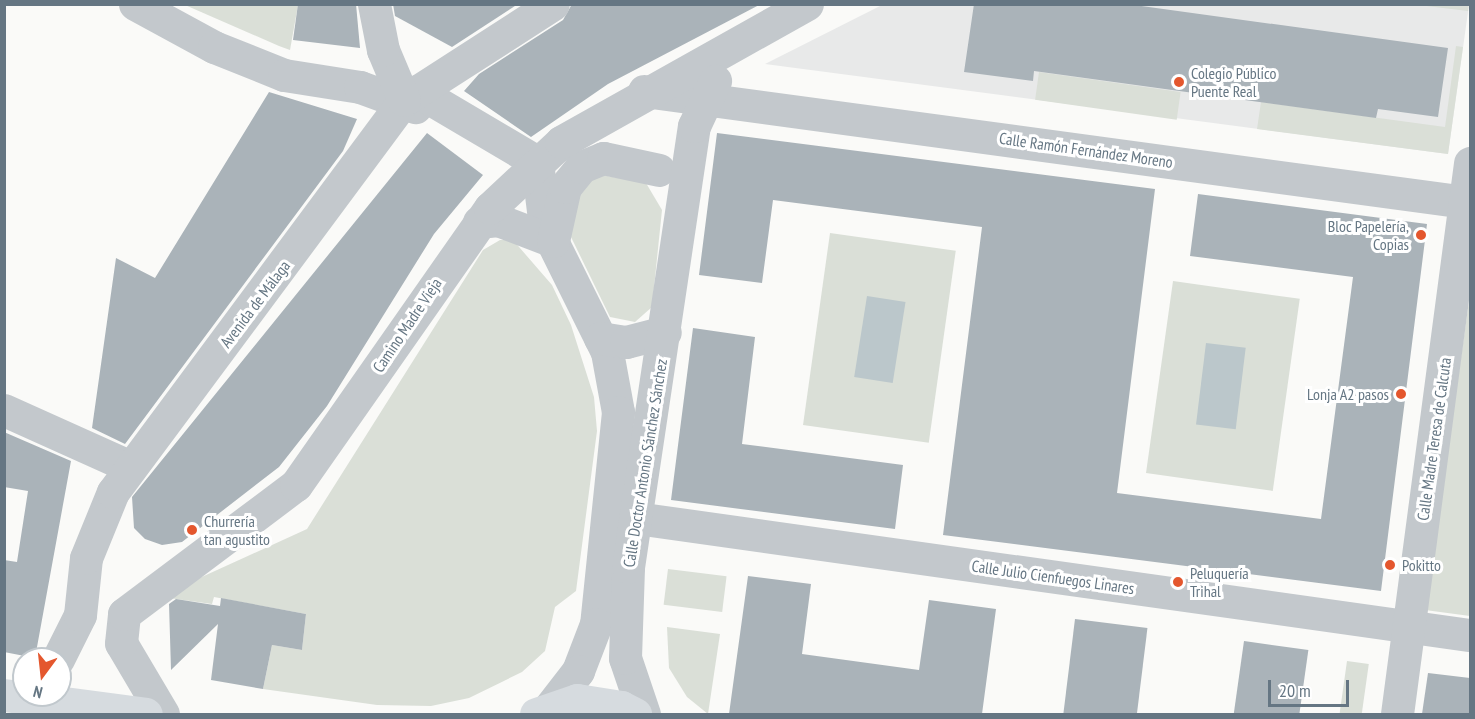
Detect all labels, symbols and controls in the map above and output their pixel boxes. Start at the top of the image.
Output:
place label: Colegio Público Puente Real [1191,63,1276,101]
marker: Colegio Público Puente Real [1172,75,1186,89]
street label: Calle Ramón Fernández Moreno [998,128,1174,172]
place label: Bloc Papelería, Copias [1327,216,1409,254]
marker: Bloc Papelería, Copias [1414,228,1428,242]
street label: Avenida de Málaga [216,257,294,351]
street label: Camino Madre Vieja [368,274,446,376]
street label: Calle Madre Teresa de Calcuta [1413,356,1455,522]
street label: Calle Doctor Antonio Sánchez Sánchez [619,357,671,569]
place label: Lonja A2 pasos [1307,384,1389,404]
marker: Lonja A2 pasos [1394,387,1408,401]
place label: Churrería tan agustito [204,511,270,549]
marker: Churrería tan agustito [185,523,199,537]
place label: Pokitto [1402,555,1441,575]
street label: Calle Julio Cienfuegos Linares [971,556,1135,598]
marker: Pokitto [1383,558,1397,572]
place label: Peluquería Trihal [1190,563,1249,601]
marker: Peluquería Trihal [1171,575,1185,589]
north arrow [12,647,72,707]
scale bar [1271,668,1352,706]
text: 20 m [1279,679,1311,702]
text: N [31,682,45,703]

